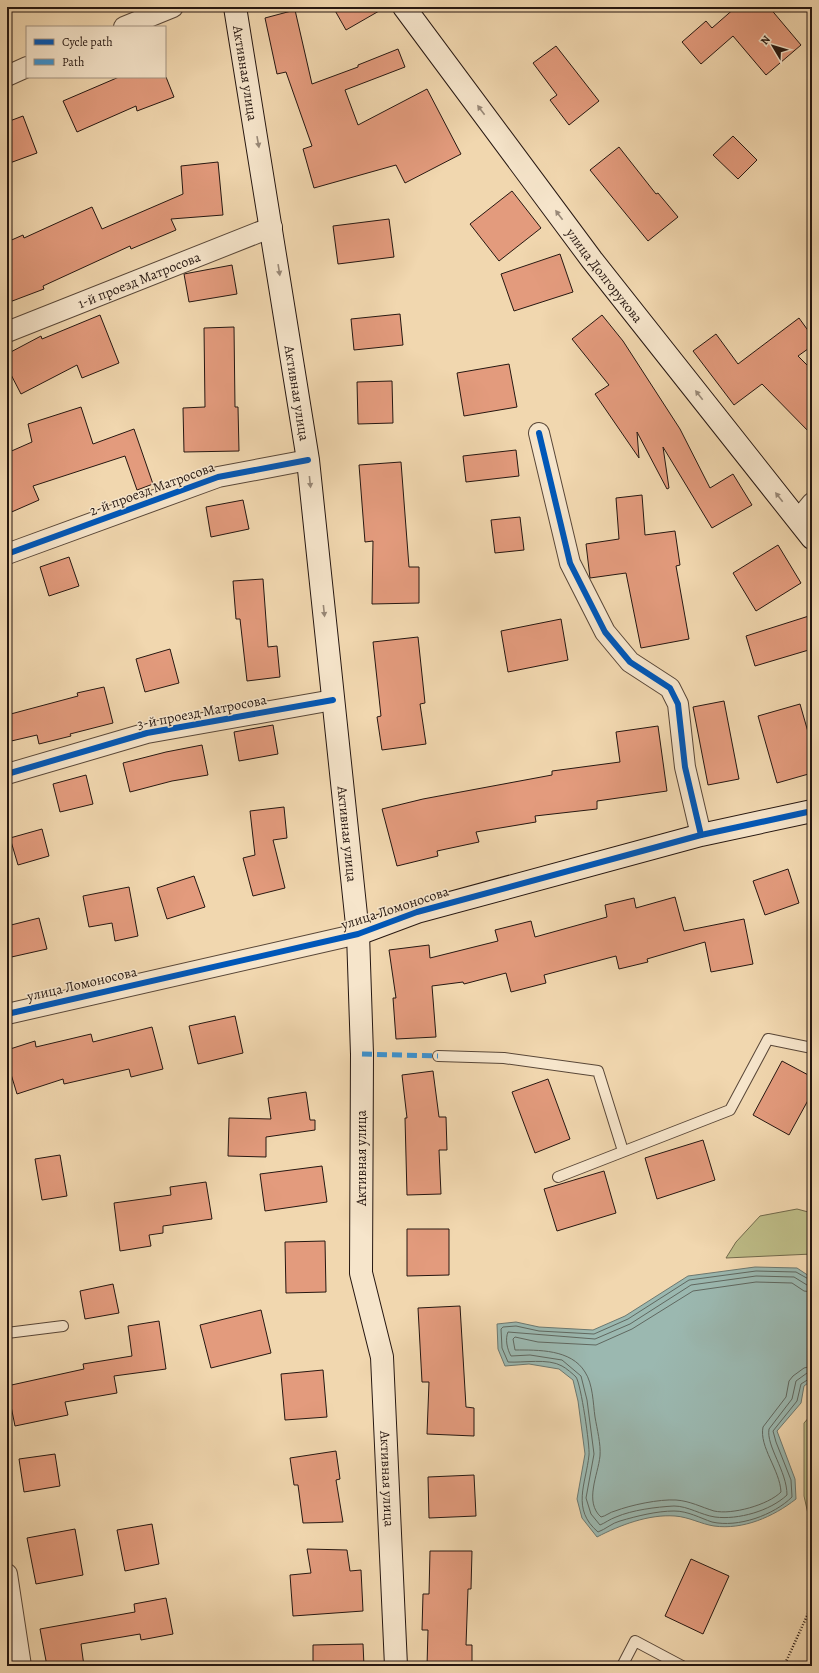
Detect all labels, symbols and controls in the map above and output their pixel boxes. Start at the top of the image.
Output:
street label: Активная улица [228,23,263,123]
legend [26,26,166,78]
north arrow [753,26,793,66]
text: N [757,32,774,48]
text: Cycle path [62,34,113,50]
text: Path [62,54,85,70]
one-way arrow [477,105,485,116]
one-way arrow [255,136,261,148]
one-way arrow [555,209,563,220]
street label: улица Долгорукова [561,223,648,327]
street label: 1-й проезд Матросова [75,247,204,313]
one-way arrow [276,264,282,276]
street label: Активная улица [280,343,314,443]
one-way arrow [694,389,703,400]
street label: 2-й проезд Матросова [87,457,218,521]
one-way arrow [307,476,314,488]
one-way arrow [775,491,784,502]
one-way arrow [321,605,327,617]
street label: 3-й проезд Матросова [136,690,269,734]
street label: Активная улица [333,784,362,883]
street label: улица Ломоносова [338,881,452,935]
street label: улица Ломоносова [24,962,139,1006]
street label: Активная улица [352,1109,371,1207]
street label: Активная улица [376,1429,399,1528]

